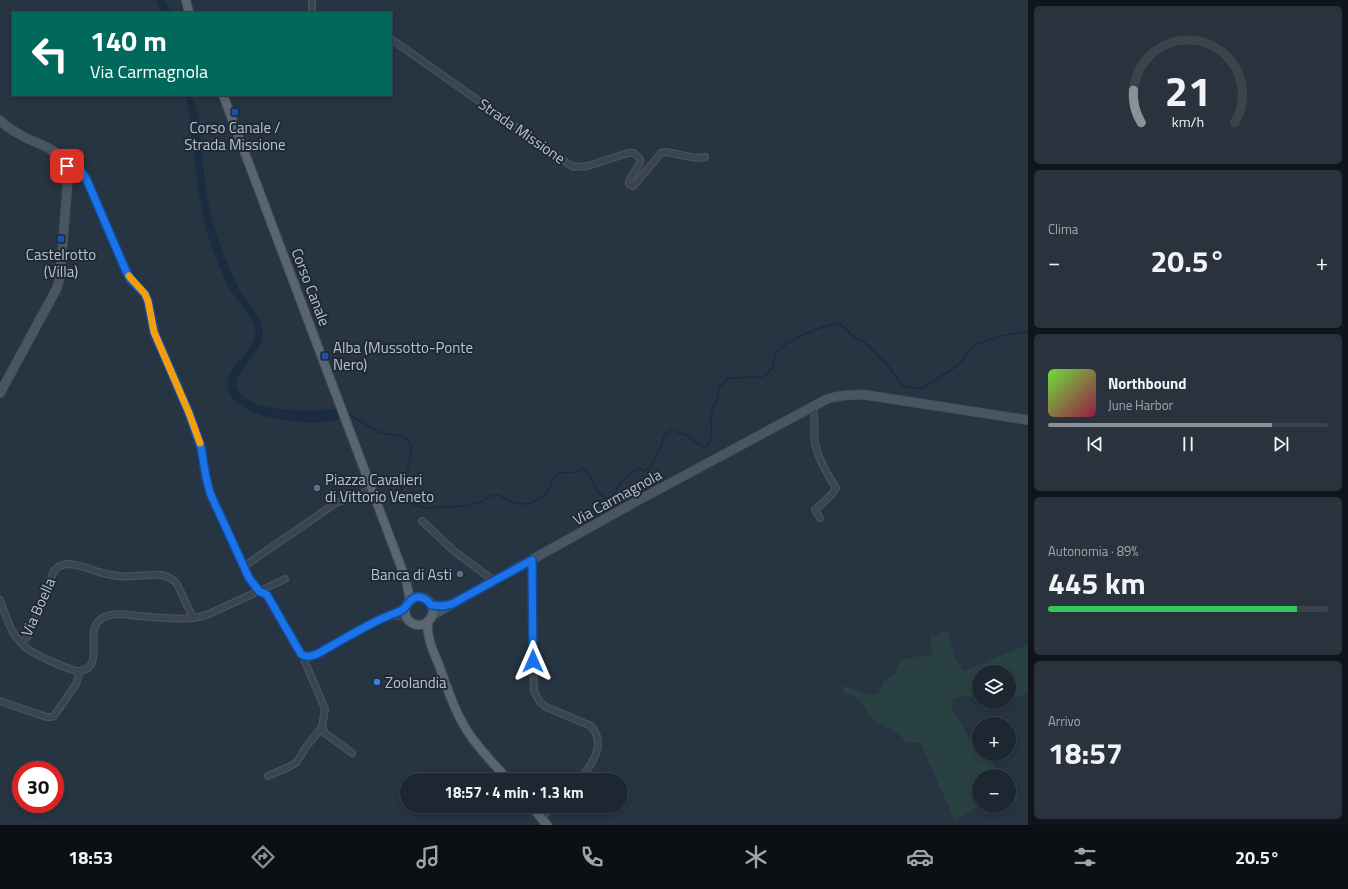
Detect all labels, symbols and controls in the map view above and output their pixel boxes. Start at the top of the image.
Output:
text: 140 m [90,19,167,62]
icon: left [24,28,76,80]
text: Via Carmagnola [90,58,208,85]
text: 21 [1165,59,1211,122]
street label: Strada Missione [474,93,570,169]
marker: Corso Canale / Strada Missione [230,107,240,117]
text: km/h [1172,110,1204,132]
place label: Corso Canale / Strada Missione [184,116,286,156]
pin [50,149,84,183]
icon: arrive [56,155,78,177]
text: Clima [1048,219,1078,239]
marker: Castelrotto (Villa) [56,234,66,244]
text: 20.5° [1151,238,1225,284]
place label: Castelrotto (Villa) [26,243,96,283]
street label: Corso Canale [286,245,336,329]
text: − [1048,245,1060,279]
text: + [1316,245,1328,279]
place label: Alba (Mussotto-Ponte Nero) [333,336,473,376]
marker: Alba (Mussotto-Ponte Nero) [320,351,330,361]
text: Northbound [1108,372,1187,395]
text: June Harbor [1108,395,1173,415]
icon: previous [1084,433,1106,455]
icon: pause [1177,433,1199,455]
icon: next [1270,433,1292,455]
street label: Via Carmagnola [568,463,666,531]
place label: Piazza Cavalieri di Vittorio Veneto [325,468,434,508]
marker: Piazza Cavalieri di Vittorio Veneto [312,483,322,493]
text: Autonomia · 89% [1048,541,1139,561]
text: 445 km [1048,560,1146,606]
place label: Banca di Asti [371,563,452,586]
marker: Banca di Asti [455,569,465,579]
street label: Via Boella [15,574,61,640]
position arrow [512,640,554,682]
map controls [972,665,1016,813]
button: layers [972,665,1016,709]
place label: Zoolandia [385,671,447,694]
marker: Zoolandia [372,677,382,687]
text: Arrivo [1048,711,1081,731]
button: + [972,717,1016,761]
text: 18:57 [1048,730,1123,776]
speed limit sign: 30 [12,761,64,813]
button: − [972,769,1016,813]
text: 18:57 · 4 min · 1.3 km [444,781,584,804]
icon: directions [249,843,277,871]
icon: music [414,843,442,871]
icon: phone [578,843,606,871]
icon: climate [742,843,770,871]
icon: car [906,843,934,871]
icon: filters [1071,843,1099,871]
text: 18:53 [68,844,113,871]
text: 20.5° [1235,844,1280,871]

